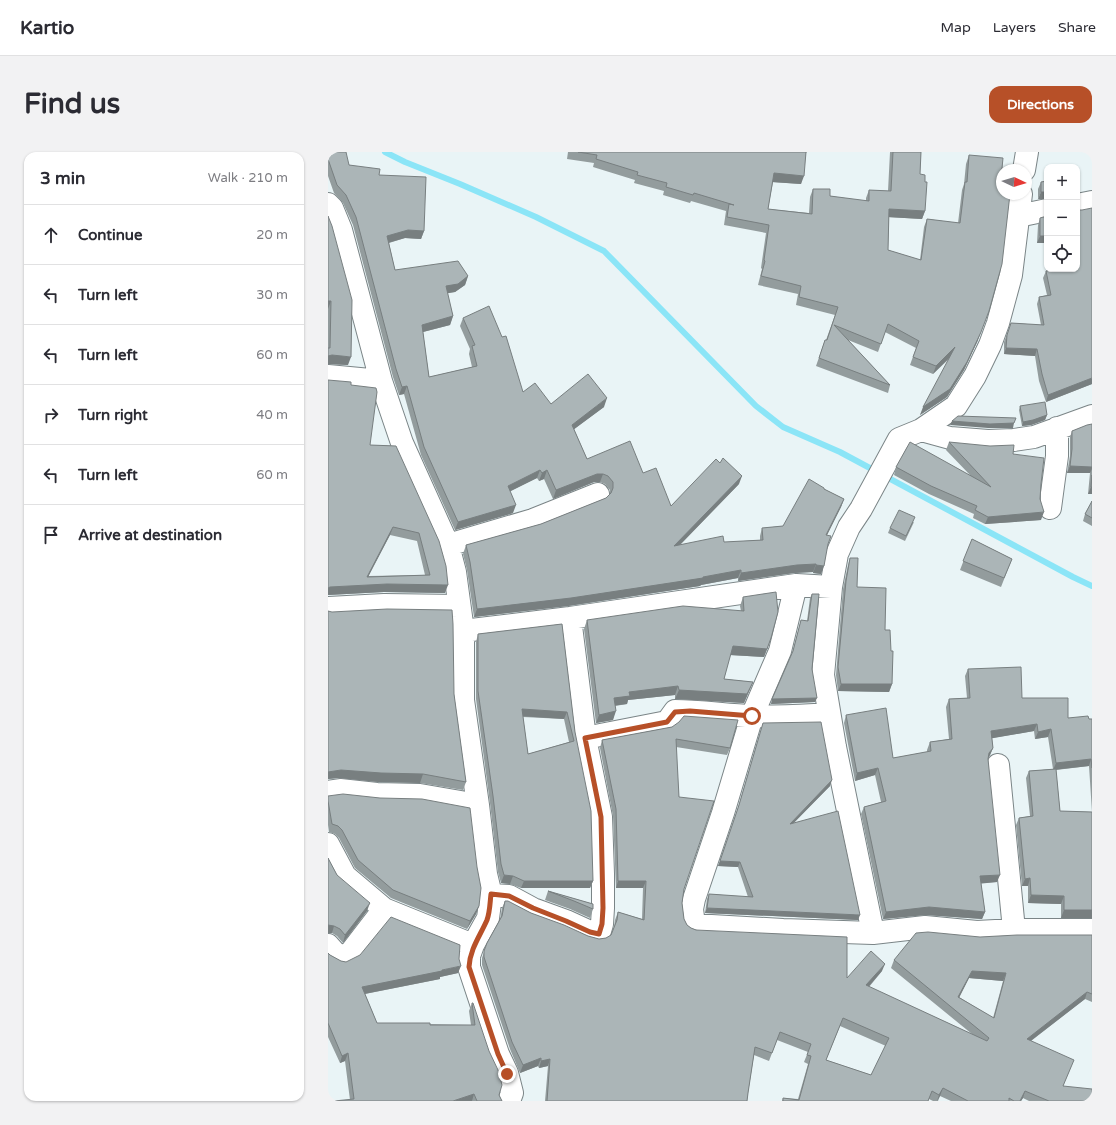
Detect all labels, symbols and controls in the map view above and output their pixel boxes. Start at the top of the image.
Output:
text: Kartio [20,17,74,39]
text: Map [941,19,971,36]
text: Layers [993,19,1036,36]
text: Share [1058,19,1096,36]
button: Directions [989,86,1092,123]
text: Find us [24,87,120,121]
north arrow [996,164,1032,200]
map controls [1044,164,1080,272]
button: + [1044,164,1080,200]
text: 3 min [40,168,85,189]
text: Walk · 210 m [208,170,288,186]
button: − [1044,200,1080,236]
icon: ahead [40,224,62,246]
text: Continue [78,226,142,244]
text: 20 m [256,227,288,243]
button: locate [1044,236,1080,272]
icon: left [40,284,62,306]
text: Turn left [78,286,138,304]
text: 30 m [256,287,288,303]
icon: left [40,344,62,366]
text: Turn left [78,346,138,364]
text: 60 m [256,347,288,363]
icon: right [40,404,62,426]
text: Turn right [78,406,148,424]
text: 40 m [256,407,288,423]
icon: left [40,464,62,486]
text: Turn left [78,466,138,484]
text: 60 m [256,467,288,483]
icon: arrive [40,524,62,546]
text: Arrive at destination [78,526,222,544]
route start [743,707,761,725]
route end [498,1065,516,1083]

